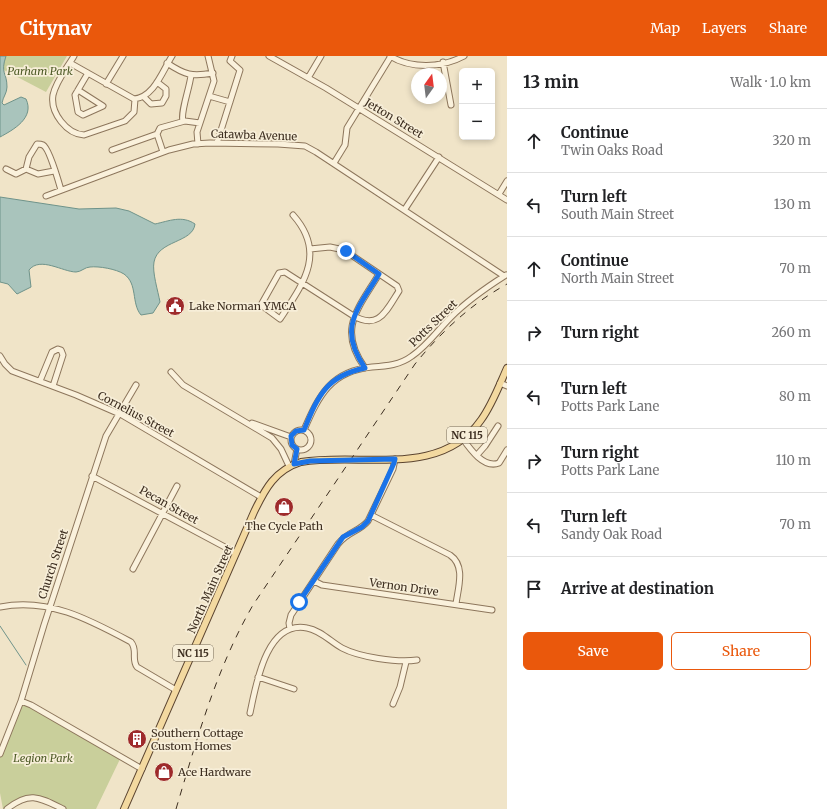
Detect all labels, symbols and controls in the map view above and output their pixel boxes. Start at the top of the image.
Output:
text: Citynav [20,16,92,40]
text: Map [650,19,680,37]
text: Layers [702,19,747,37]
text: Share [769,19,807,37]
park label: Parham Park [7,64,73,78]
north arrow [411,68,447,104]
map controls [459,68,495,140]
button: + [459,68,495,104]
text: 13 min [523,71,579,93]
text: Walk · 1.0 km [730,74,811,91]
street label: Jetton Street [361,95,426,141]
button: − [459,104,495,140]
text: Continue [561,123,629,142]
street label: Catawba Avenue [211,126,298,144]
icon: ahead [523,130,545,152]
text: 320 m [772,132,811,149]
text: Twin Oaks Road [561,142,663,159]
text: Turn left [561,187,627,206]
icon: left [523,194,545,216]
text: 130 m [774,196,811,213]
text: South Main Street [561,206,674,223]
route end [337,242,355,260]
text: Continue [561,251,629,270]
icon: ahead [523,258,545,280]
text: 70 m [780,260,811,277]
text: North Main Street [561,270,674,287]
public building icon: Lake Norman YMCA [164,295,186,317]
street label: Potts Street [406,296,460,349]
place label: Lake Norman YMCA [189,299,297,313]
icon: right [523,322,545,344]
text: Turn right [561,323,639,342]
text: 260 m [771,324,811,341]
text: Turn left [561,379,627,398]
icon: left [523,386,545,408]
street label: Cornelius Street [95,388,177,440]
text: 80 m [779,388,811,405]
text: Potts Park Lane [561,398,659,415]
road number: NC 115 [447,427,487,443]
text: Turn right [561,443,639,462]
icon: right [523,450,545,472]
text: 110 m [776,452,811,469]
text: Potts Park Lane [561,462,659,479]
street label: Pecan Street [137,483,202,527]
shop icon: The Cycle Path [273,496,295,518]
text: Turn left [561,507,627,526]
icon: left [523,514,545,536]
text: 70 m [780,516,811,533]
place label: The Cycle Path [245,519,324,533]
text: Sandy Oak Road [561,526,662,543]
street label: Church Street [35,527,71,601]
street label: North Main Street [184,542,236,636]
street label: Vernon Drive [368,575,440,599]
icon: arrive [523,578,545,600]
text: Arrive at destination [561,579,714,598]
route start [290,593,308,611]
button: Save [523,632,663,670]
button: Share [671,632,811,670]
road number: NC 115 [173,645,213,661]
place label: Southern Cottage Custom Homes [151,726,244,753]
building icon: Southern Cottage Custom Homes [126,728,148,750]
park label: Legion Park [13,751,73,765]
shop icon: Ace Hardware [153,761,175,783]
place label: Ace Hardware [177,765,251,779]

